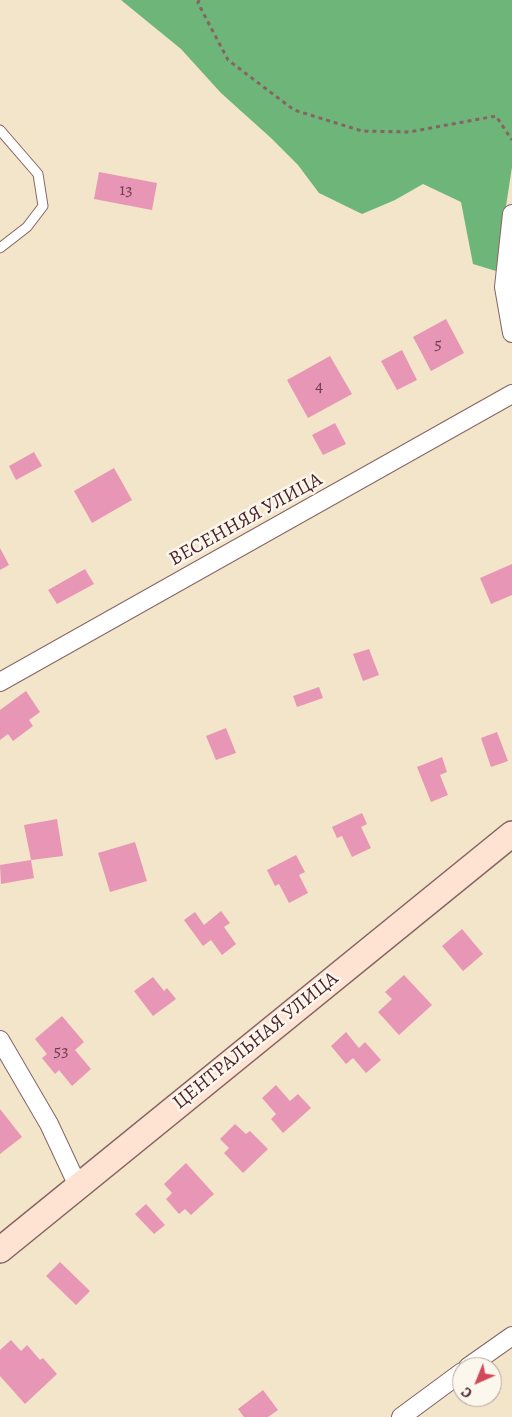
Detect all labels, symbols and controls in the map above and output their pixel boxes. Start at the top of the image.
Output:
house number: 13 [119,180,133,202]
house number: 5 [434,334,442,356]
house number: 4 [315,376,323,398]
street label: ВЕСЕННЯЯ УЛИЦА [165,468,327,572]
street label: ЦЕНТРАЛЬНАЯ УЛИЦА [168,967,344,1115]
house number: 53 [53,1041,69,1063]
north arrow [452,1357,502,1407]
text: С [457,1383,477,1402]

